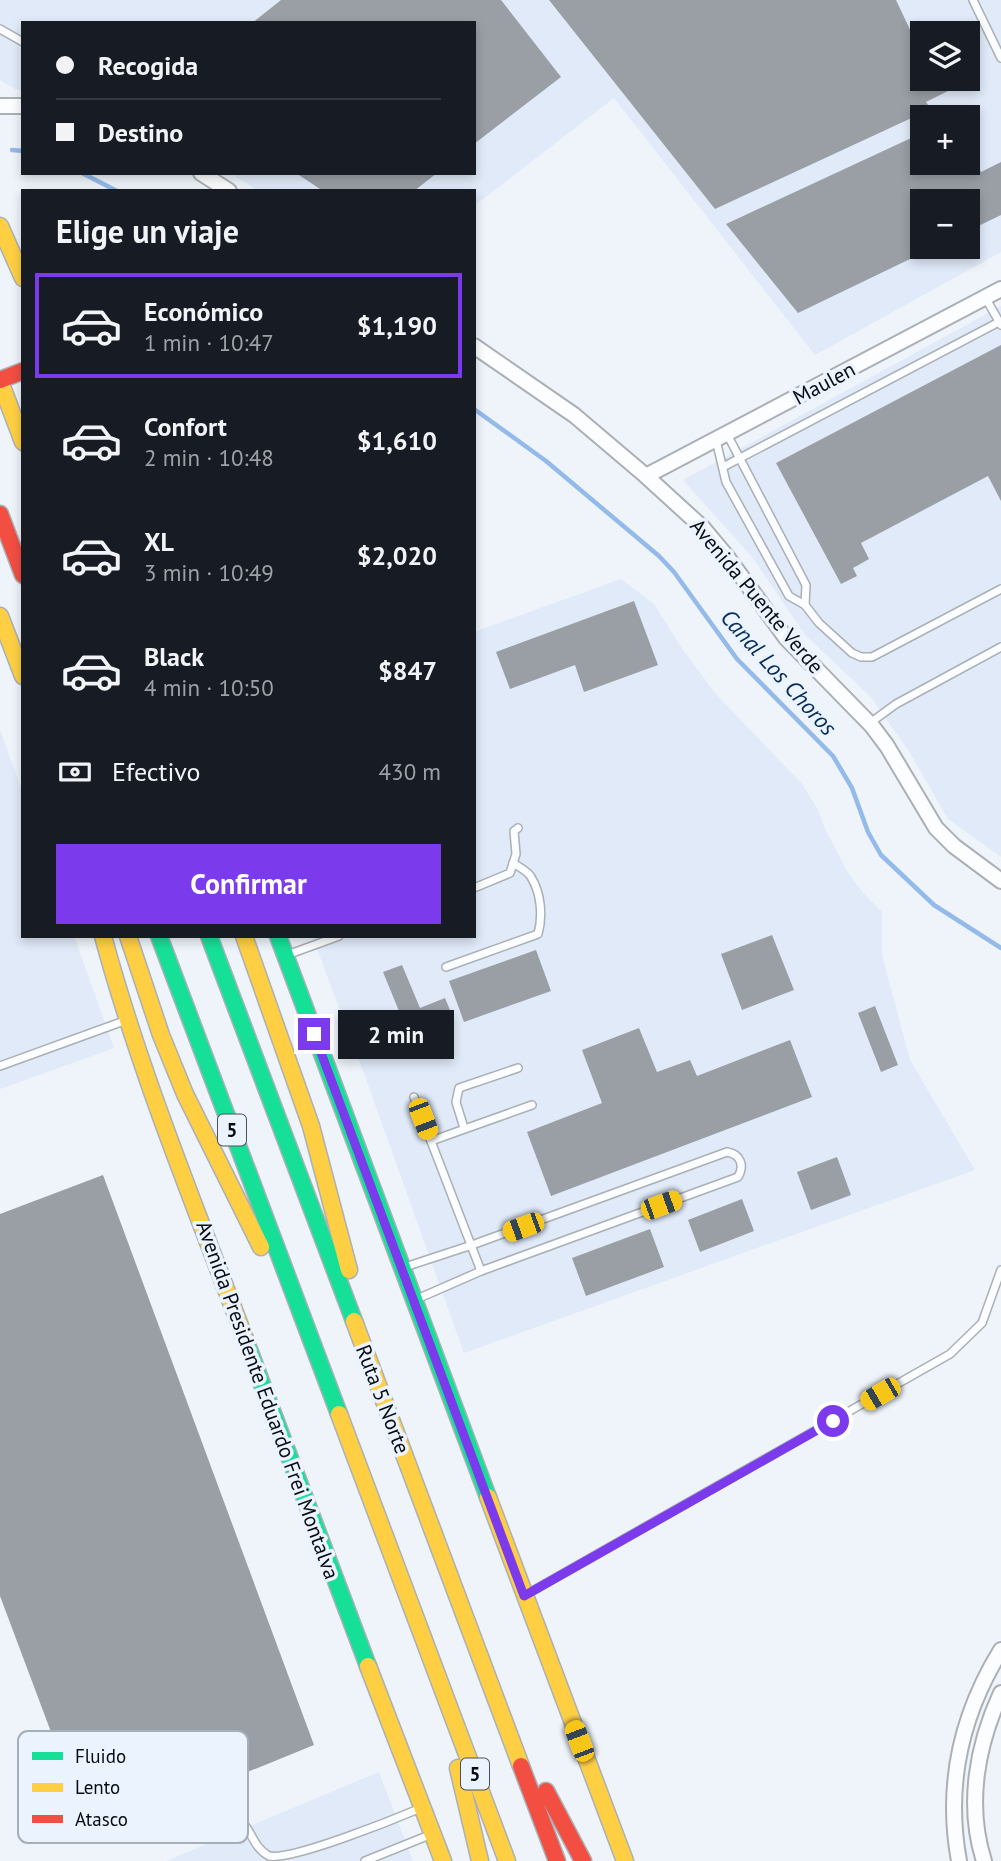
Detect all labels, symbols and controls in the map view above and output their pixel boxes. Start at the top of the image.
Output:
map controls [910,21,980,259]
button: layers [910,21,980,91]
text: Recogida [98,49,198,82]
button: + [910,105,980,175]
text: Destino [98,116,183,149]
button: − [910,189,980,259]
text: Elige un viaje [56,210,239,252]
icon: car [60,294,123,357]
text: Económico [144,295,263,328]
text: $1,190 [357,309,437,342]
text: 1 min · 10:47 [144,328,274,357]
street label: Maulen [788,355,860,411]
icon: car [60,409,123,472]
text: Confort [144,410,227,443]
text: $1,610 [357,424,437,457]
text: 2 min · 10:48 [144,443,274,472]
street label: Avenida Puente Verde [684,513,830,679]
icon: car [60,524,123,587]
text: XL [144,525,174,558]
text: $2,020 [357,539,437,572]
text: 3 min · 10:49 [144,558,274,587]
water label: Canal Los Choros [715,603,844,742]
icon: car [60,639,123,702]
text: Black [144,640,204,673]
text: $847 [378,654,437,687]
text: 4 min · 10:50 [144,673,274,702]
icon: cash [56,753,94,791]
text: Efectivo [112,755,201,788]
text: 430 m [379,757,441,786]
button: Confirmar [56,844,441,924]
callout: 2 min [338,1010,454,1058]
route end [298,1018,330,1050]
text: 2 min [368,1020,424,1049]
car [406,1096,441,1142]
road number: 5 [218,1114,246,1146]
car [638,1188,685,1222]
car [500,1210,547,1244]
street label: Avenida Presidente Eduardo Frei Montalva [190,1217,346,1583]
street label: Ruta 5 Norte [350,1341,416,1457]
car [857,1374,904,1414]
route start [817,1405,849,1437]
car [562,1718,597,1764]
legend [18,1731,248,1843]
text: Fluido [75,1744,126,1768]
road number: 5 [461,1758,489,1790]
text: Lento [75,1775,120,1799]
text: Atasco [75,1807,128,1831]

